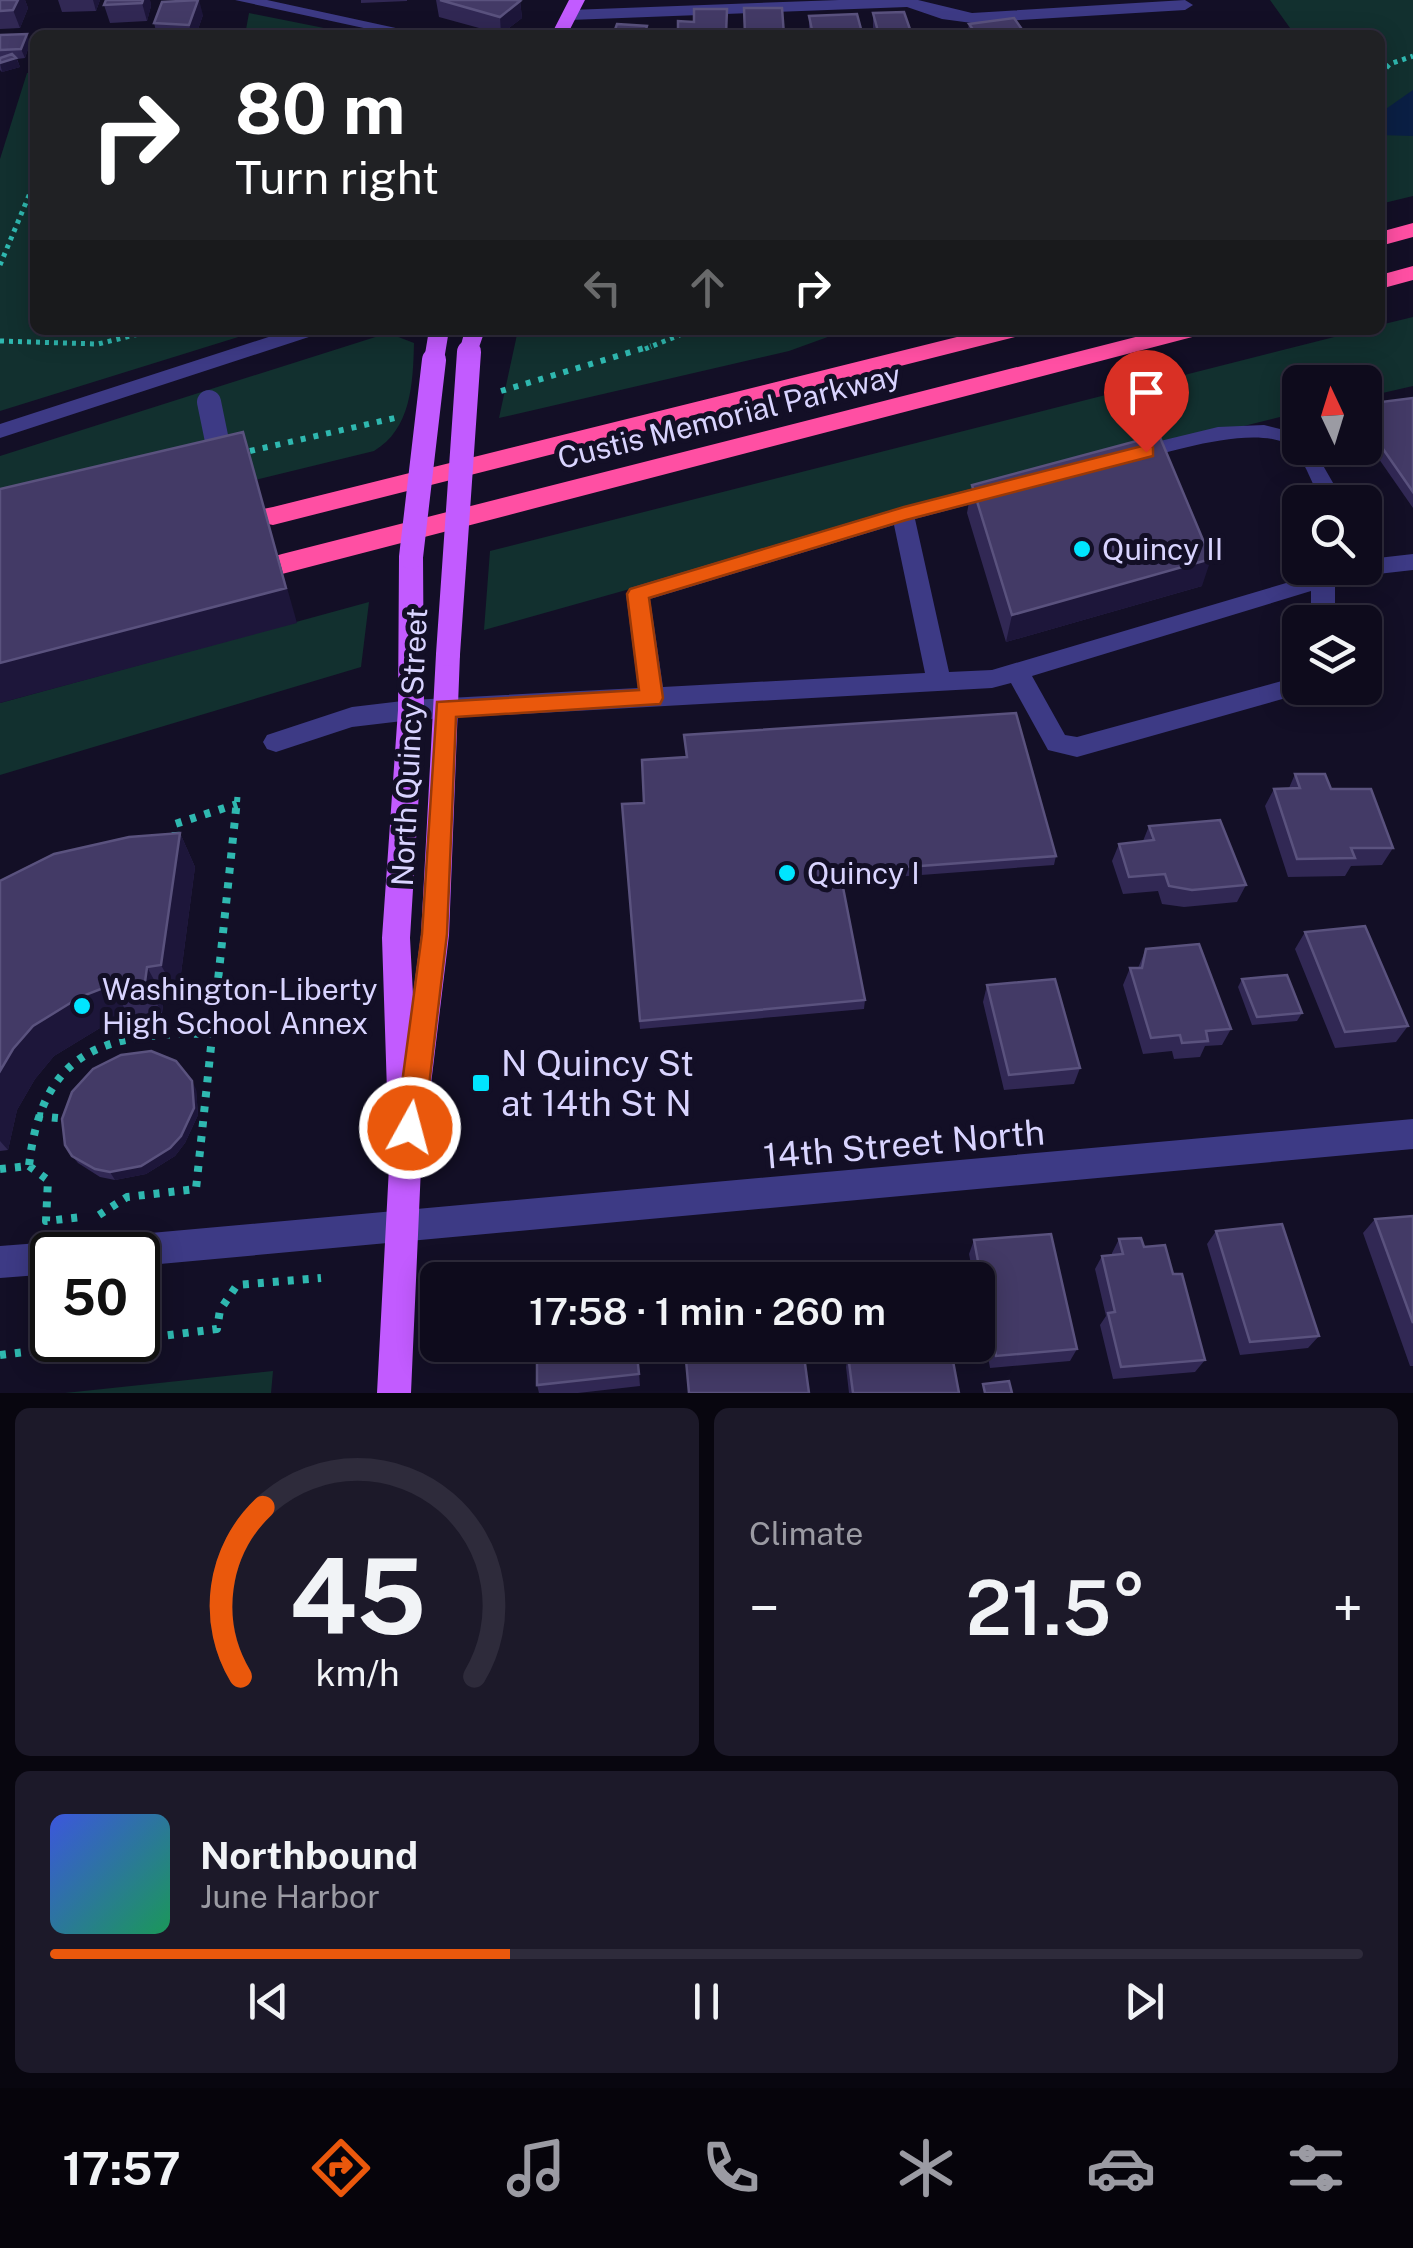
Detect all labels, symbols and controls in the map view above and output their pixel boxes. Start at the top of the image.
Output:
text: 80 m [235,67,405,150]
icon: right [70,70,200,200]
text: Turn right [235,151,439,204]
icon: left [575,260,630,315]
icon: ahead [680,260,735,315]
icon: right [785,260,840,315]
pin [1104,350,1189,453]
street label: Custis Memorial Parkway [554,356,904,476]
icon: arrive [1119,365,1174,420]
north arrow [1282,365,1382,465]
map controls [1282,365,1382,705]
button: search [1282,485,1382,585]
place label: Quincy II [1102,531,1223,567]
marker: Quincy II [1071,538,1093,560]
button: layers [1282,605,1382,705]
street label: North Quincy Street [384,607,434,887]
place label: Quincy I [807,855,920,891]
marker: Quincy I [776,862,798,884]
place label: Washington-Liberty High School Annex [102,971,378,1041]
marker: Washington-Liberty High School Annex [71,995,93,1017]
place label: N Quincy St at 14th St N [501,1043,694,1124]
marker: N Quincy St at 14th St N [470,1072,492,1094]
position arrow [358,1076,462,1180]
street label: 14th Street North [762,1111,1046,1177]
speed limit sign: 50 [30,1232,160,1362]
text: 17:58 · 1 min · 260 m [529,1289,886,1334]
text: Climate [749,1515,863,1552]
text: 45 [288,1535,426,1657]
text: 21.5° [965,1564,1147,1652]
text: − [749,1576,780,1640]
text: + [1332,1576,1363,1640]
text: km/h [315,1652,399,1694]
text: Northbound [200,1833,418,1878]
text: June Harbor [200,1878,380,1915]
icon: previous [241,1974,296,2029]
icon: pause [679,1974,734,2029]
icon: next [1117,1974,1172,2029]
icon: directions [306,2133,376,2203]
icon: music [501,2133,571,2203]
icon: phone [696,2133,766,2203]
icon: climate [891,2133,961,2203]
icon: car [1086,2133,1156,2203]
icon: filters [1281,2133,1351,2203]
text: 17:57 [62,2142,181,2195]

